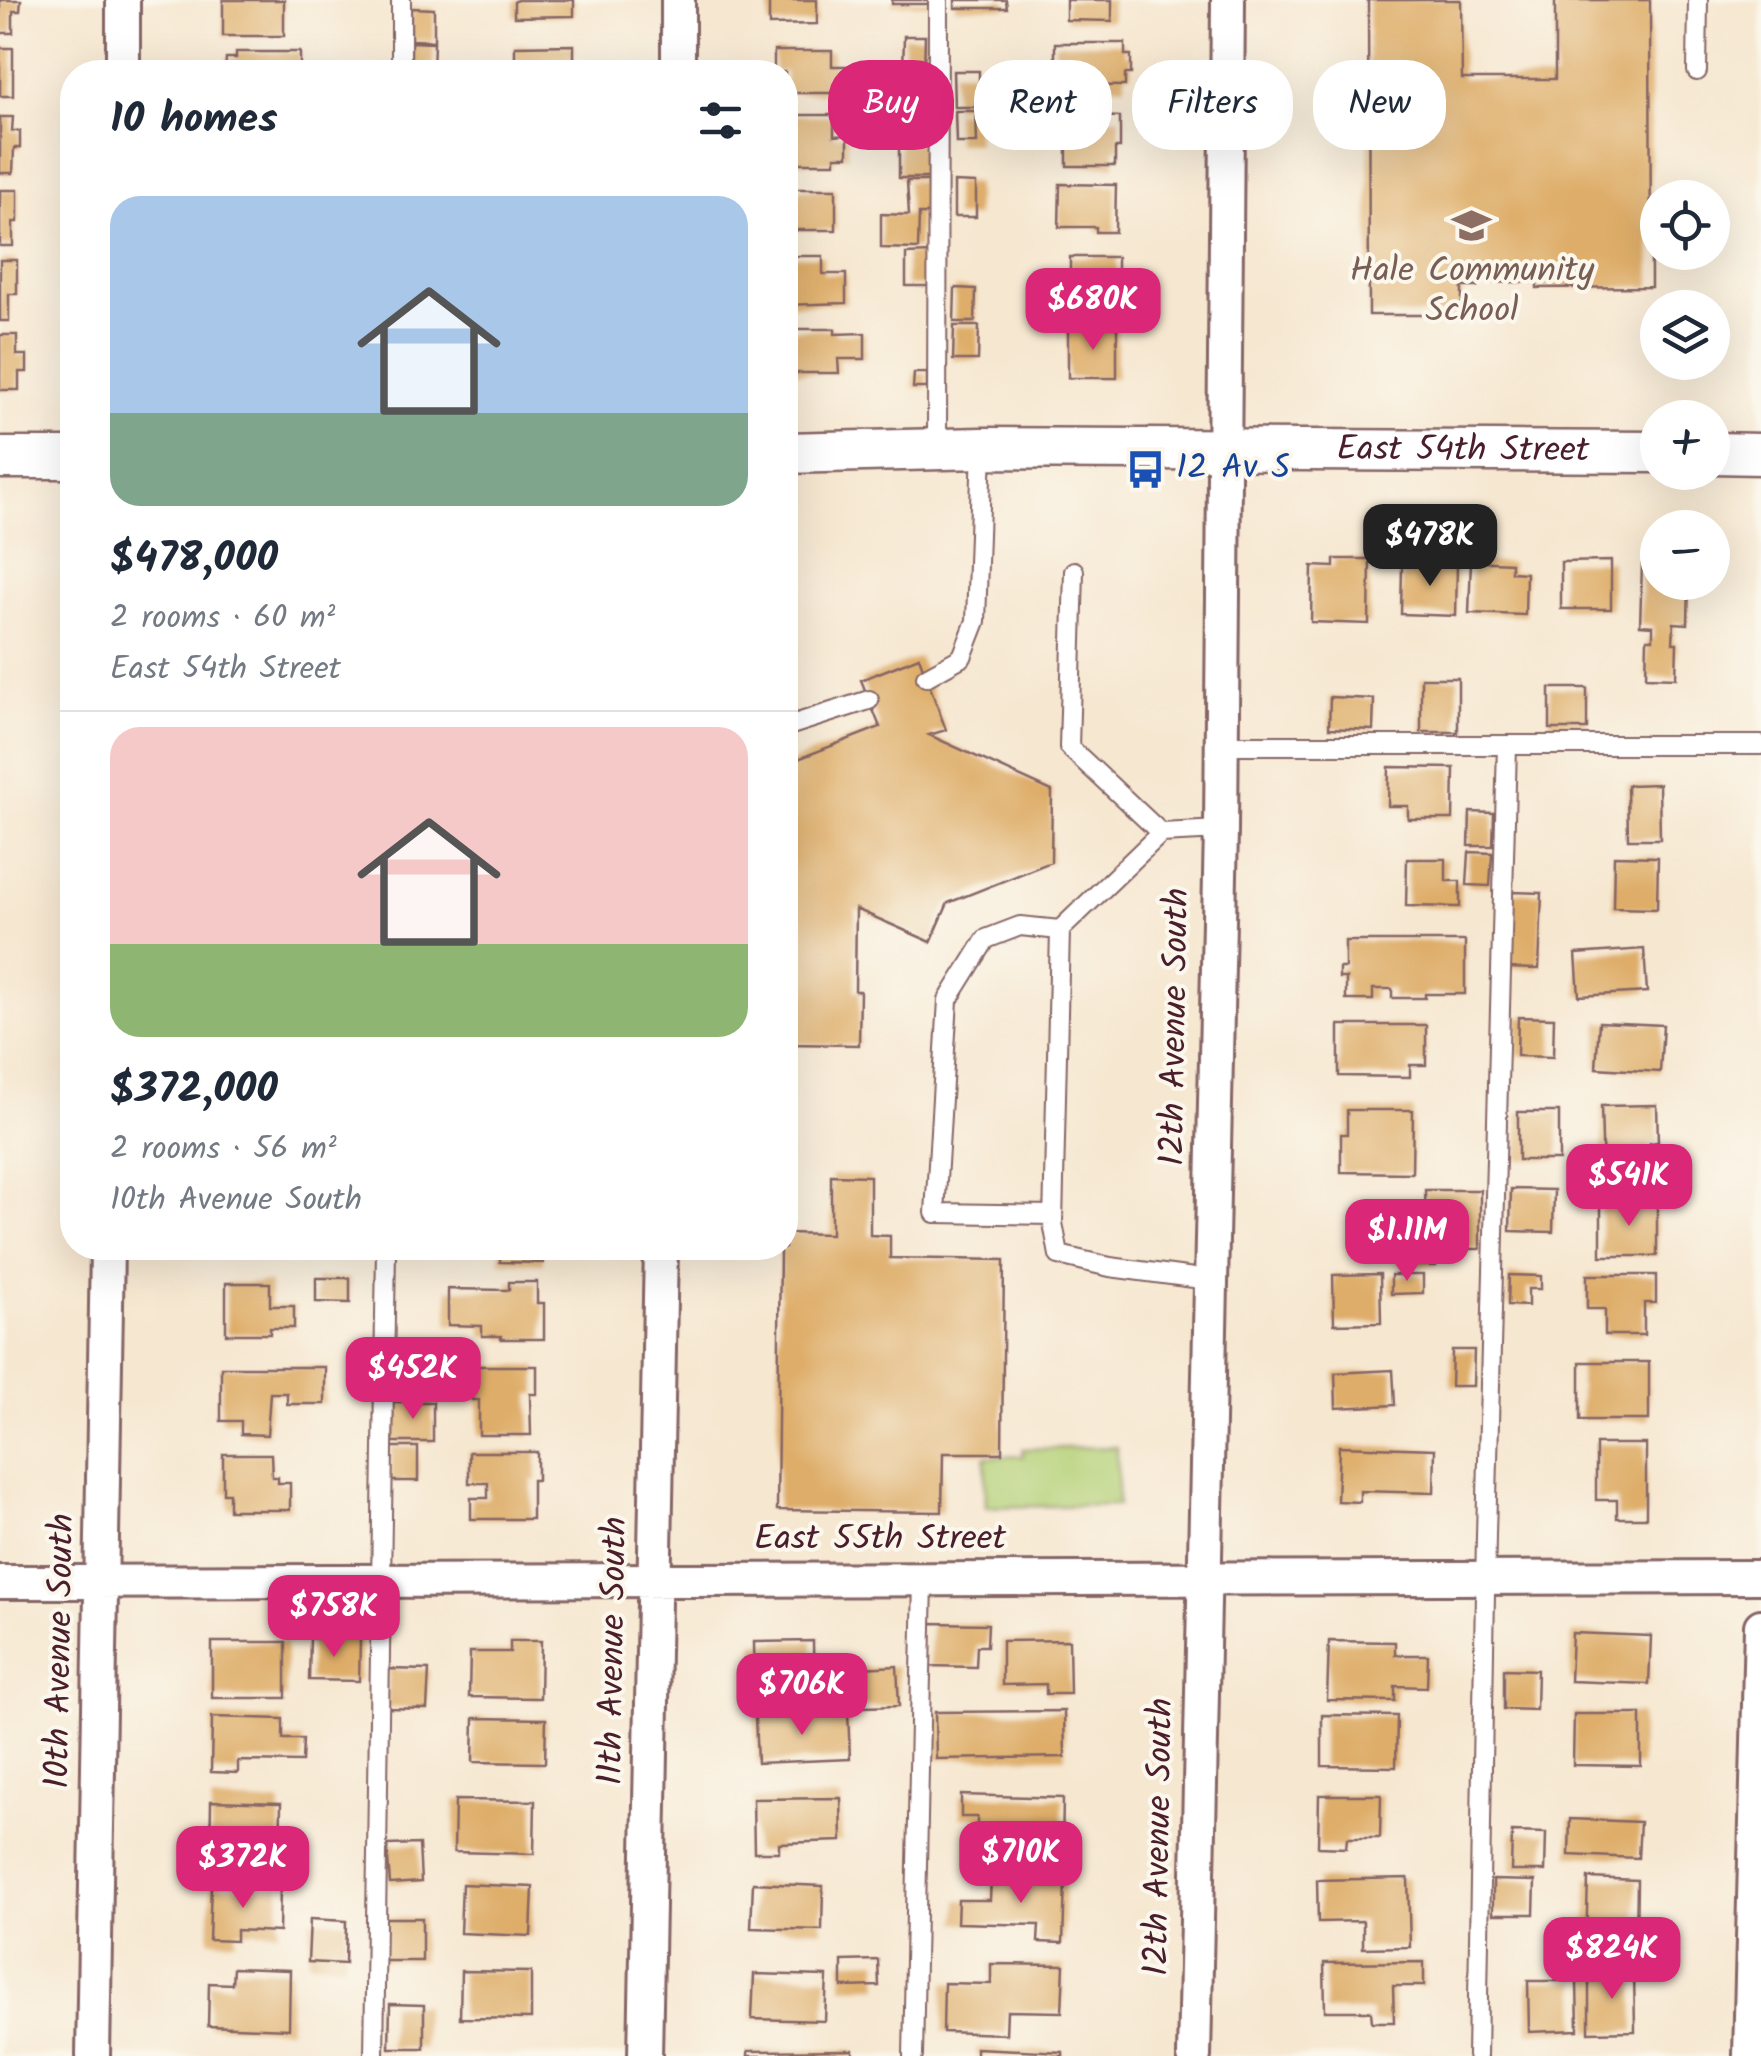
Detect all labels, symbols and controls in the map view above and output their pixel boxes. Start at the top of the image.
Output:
chip: Buy [828,60,954,150]
chip: Rent [974,60,1112,150]
chip: Filters [1132,60,1293,150]
chip: New [1313,60,1446,150]
text: 10 homes [110,87,278,154]
icon: filters [693,93,748,148]
map controls [1640,180,1730,600]
button: locate [1640,180,1730,270]
school or university icon: Hale Community School [1451,204,1493,246]
place label: Hale Community School [1350,244,1595,340]
icon: home [339,261,519,441]
pin: $680K [1023,268,1163,353]
text: $680K [1048,275,1138,326]
button: layers [1640,290,1730,380]
button: + [1640,400,1730,490]
street label: East 54th Street [1336,422,1590,480]
place label: 12 Av S [1176,441,1290,497]
bus stop icon: 12 Av S [1125,448,1167,490]
pin: $478K [1360,504,1500,589]
button: − [1640,510,1730,600]
text: $478K [1385,511,1475,562]
text: $478,000 [110,526,278,593]
text: 2 rooms · 60 m² [110,593,335,644]
text: East 54th Street [110,644,341,695]
icon: home [339,792,519,972]
street label: 12th Avenue South [1146,887,1206,1167]
text: $372,000 [110,1057,278,1124]
text: 2 rooms · 56 m² [110,1124,337,1175]
pin: $541K [1559,1144,1699,1229]
text: $541K [1588,1151,1670,1202]
text: 10th Avenue South [110,1175,362,1226]
pin: $1.11M [1326,1199,1488,1284]
text: $1.11M [1367,1206,1447,1257]
pin: $452K [343,1337,483,1422]
text: $452K [368,1344,458,1395]
street label: East 55th Street [754,1512,1006,1568]
street label: 10th Avenue South [31,1513,91,1789]
street label: 11th Avenue South [584,1516,644,1786]
pin: $758K [264,1575,404,1660]
text: $758K [290,1582,378,1633]
pin: $706K [732,1653,872,1738]
text: $706K [758,1660,846,1711]
street label: 12th Avenue South [1130,1697,1190,1977]
pin: $710K [951,1821,1091,1906]
pin: $372K [173,1826,313,1911]
text: $710K [981,1828,1061,1879]
text: $372K [198,1833,288,1884]
pin: $824K [1542,1917,1682,2002]
text: $824K [1565,1924,1659,1975]

